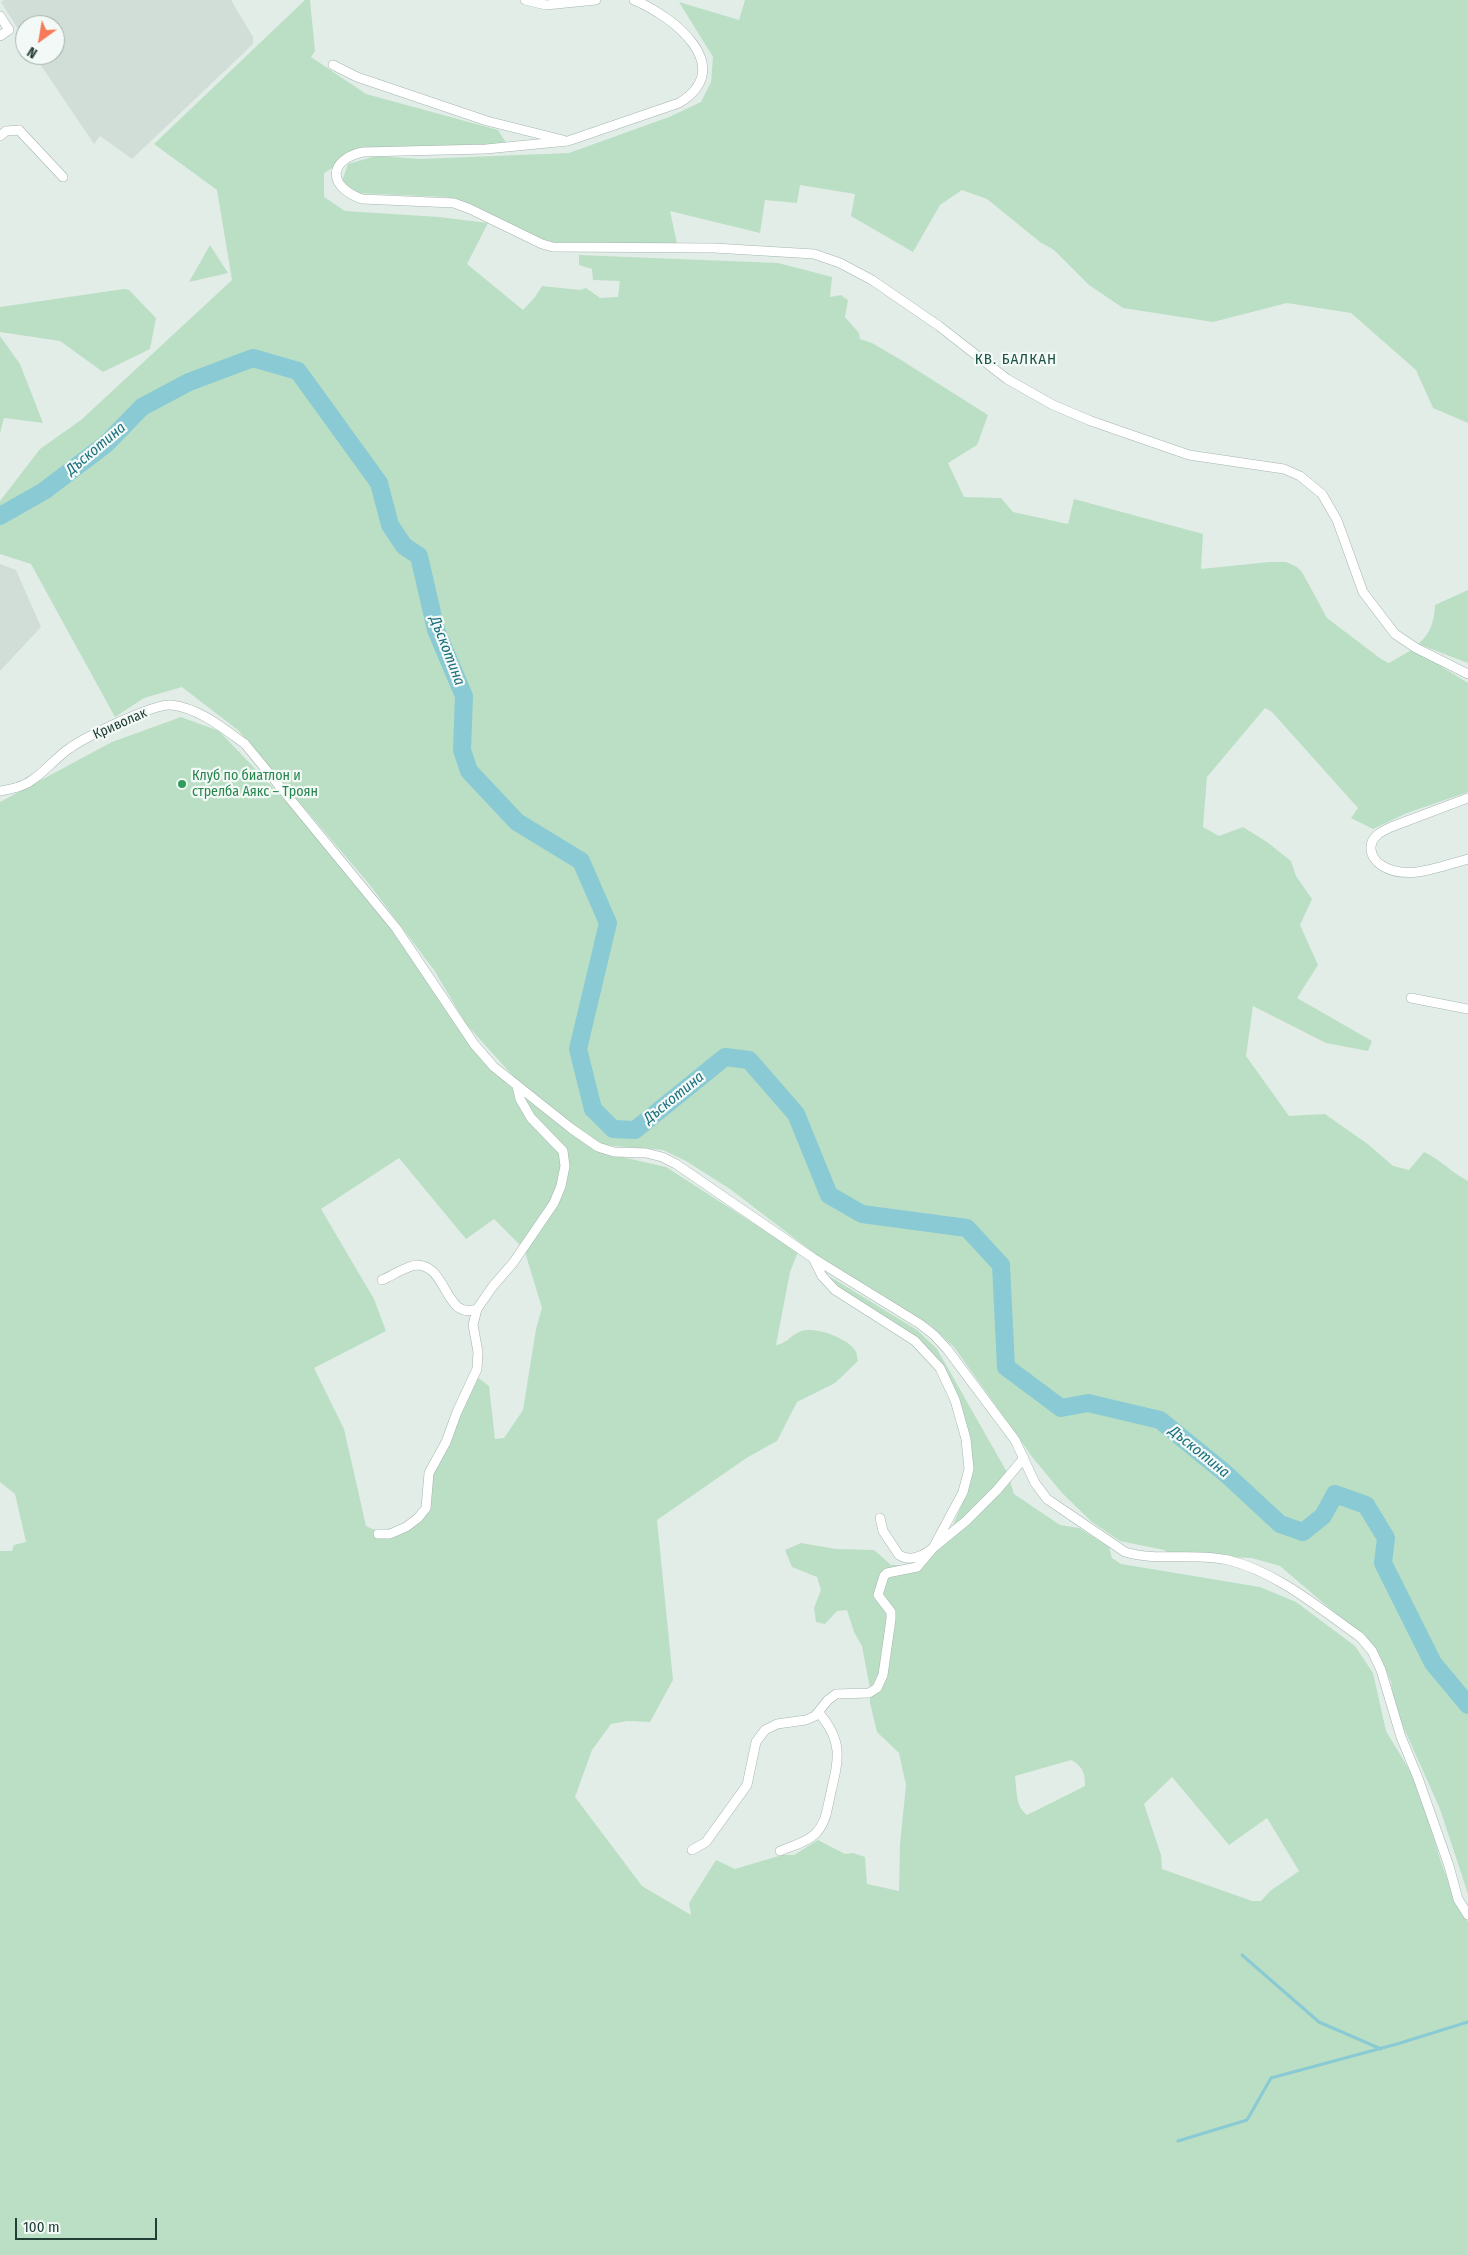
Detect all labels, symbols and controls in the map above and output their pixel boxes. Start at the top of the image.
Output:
north arrow [15,15,65,65]
text: N [24,43,40,62]
district label: КВ. БАЛКАН [974,351,1058,369]
water label: Дъскотина [62,419,130,479]
water label: Дъскотина [426,614,468,688]
street label: Криволак [90,705,150,743]
place label: Клуб по биатлон и стрелба Аякс – Троян [192,768,318,800]
marker: Клуб по биатлон и стрелба Аякс – Троян [176,778,188,790]
water label: Дъскотина [640,1068,708,1128]
water label: Дъскотина [1165,1422,1233,1482]
scale bar [18,2208,160,2240]
text: 100 m [23,2218,60,2236]

